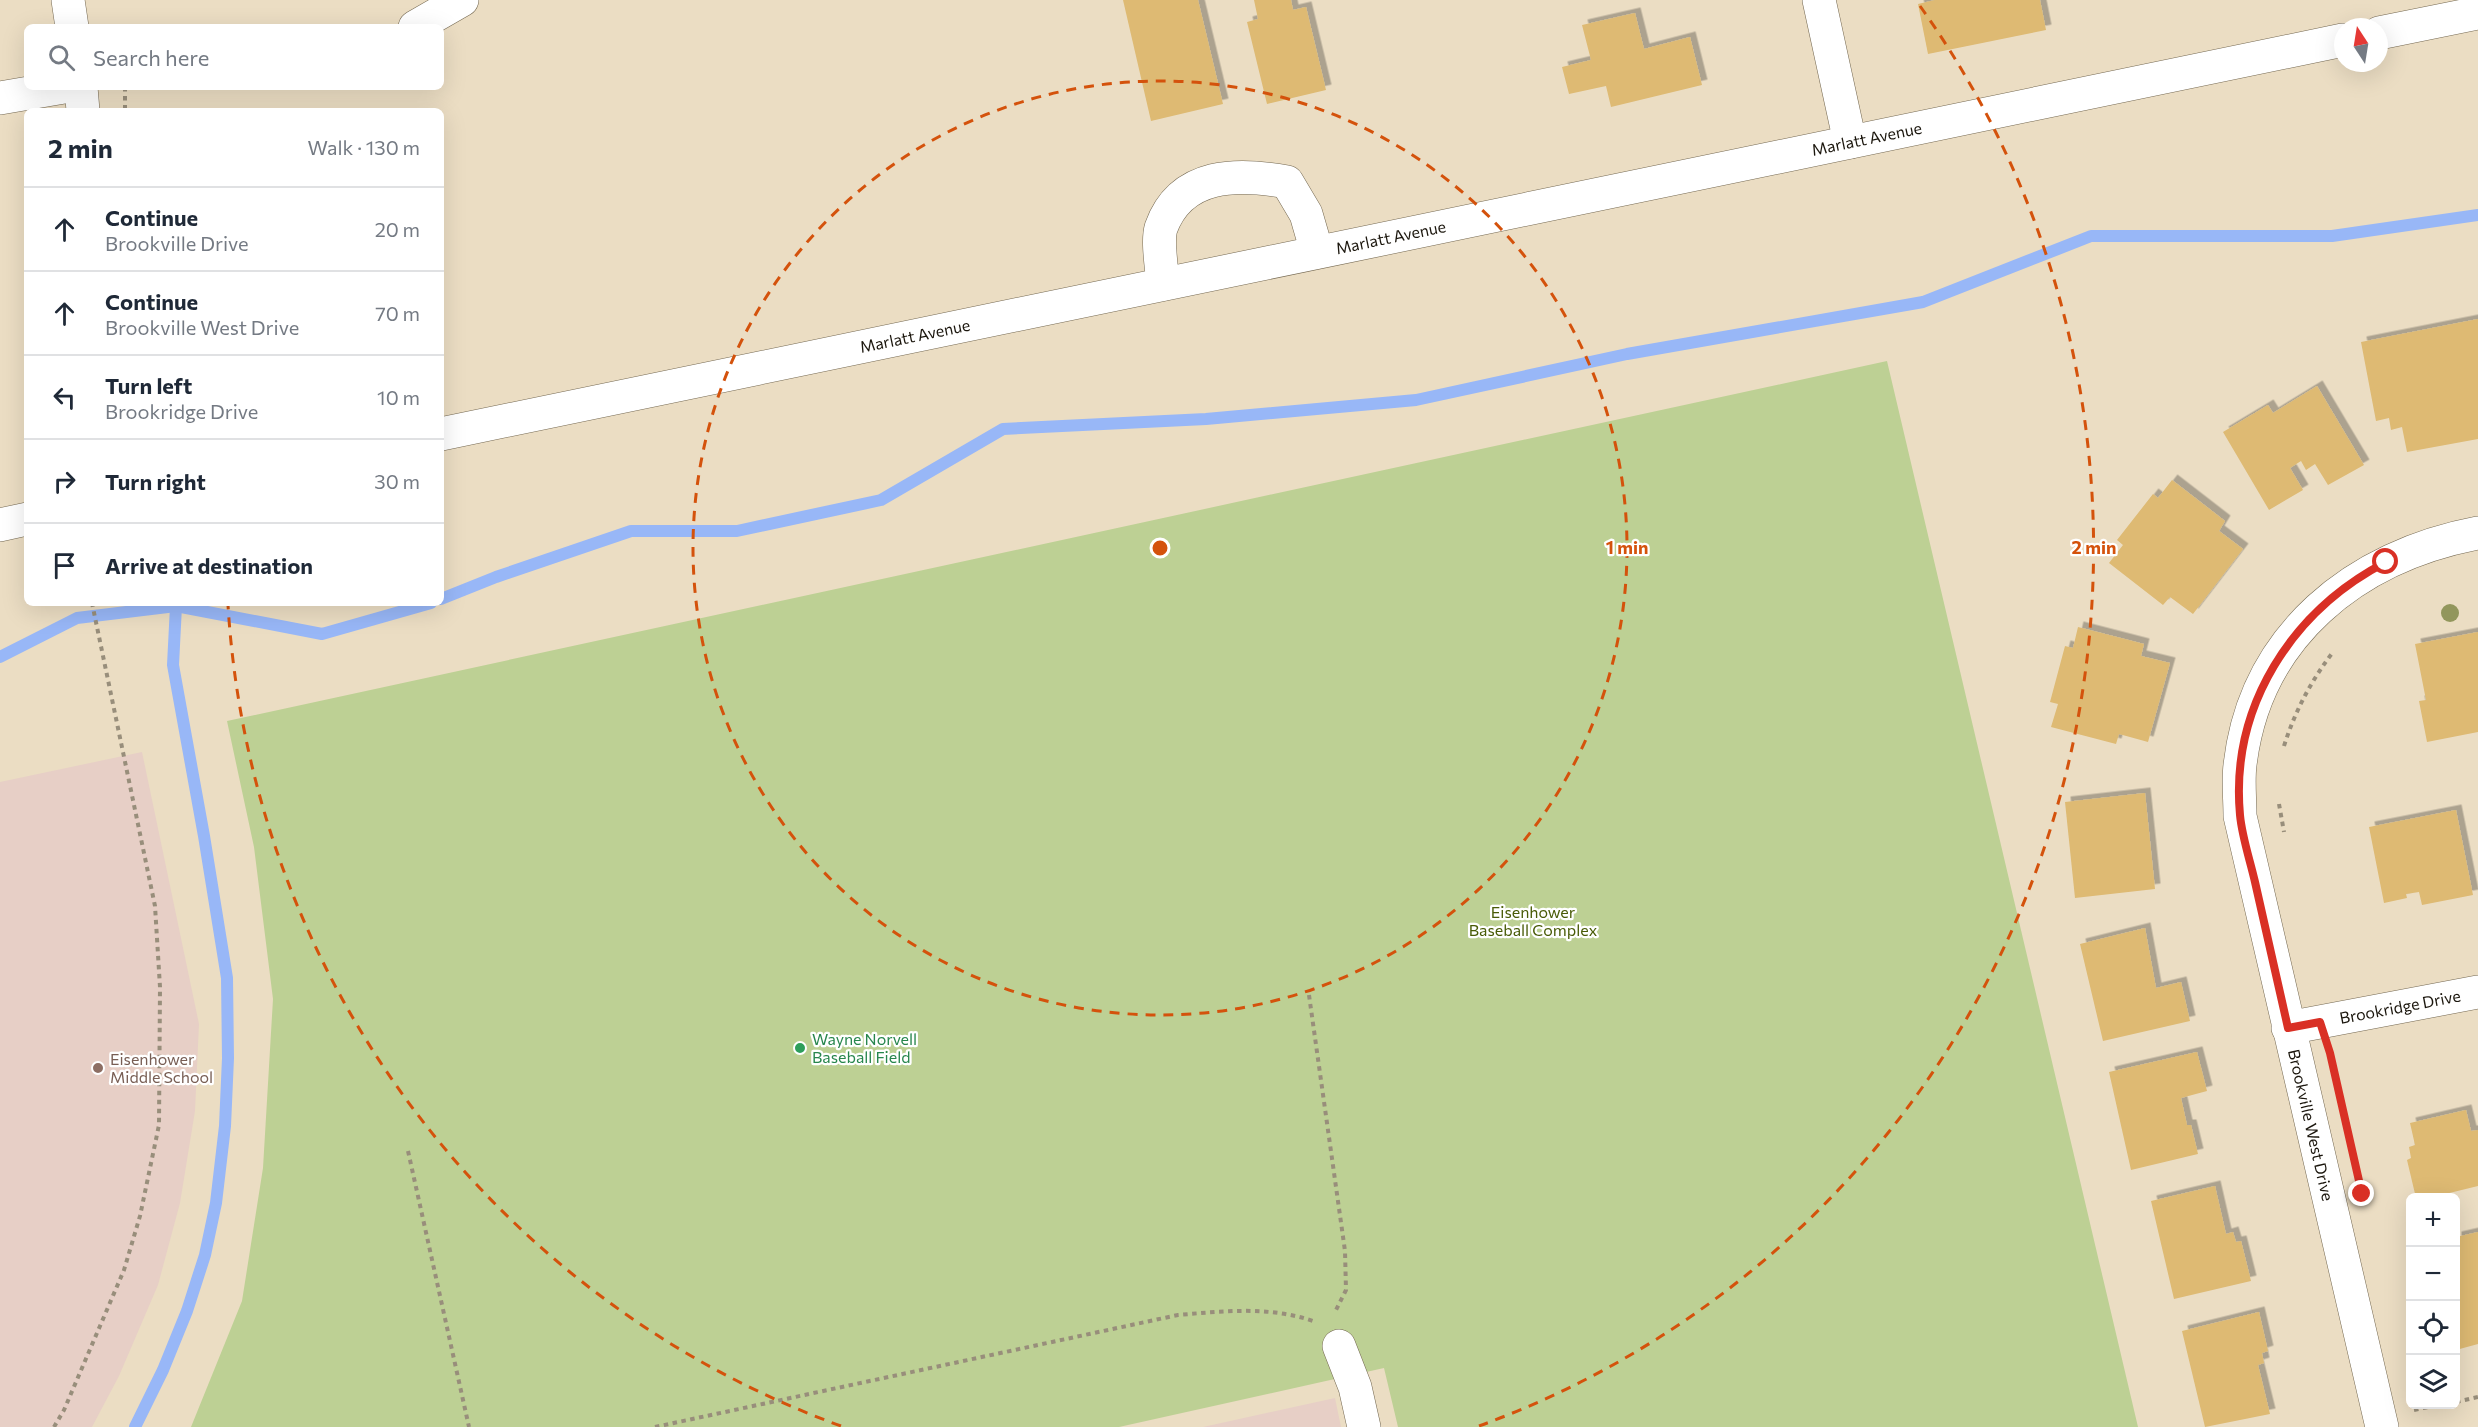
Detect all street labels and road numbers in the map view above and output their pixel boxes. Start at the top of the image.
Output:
street label: Marlatt Avenue [1810,118,1923,159]
street label: Marlatt Avenue [1334,216,1447,257]
street label: Marlatt Avenue [858,315,972,356]
street label: Brookridge Drive [2338,986,2462,1027]
street label: Brookville West Drive [2285,1047,2338,1203]

